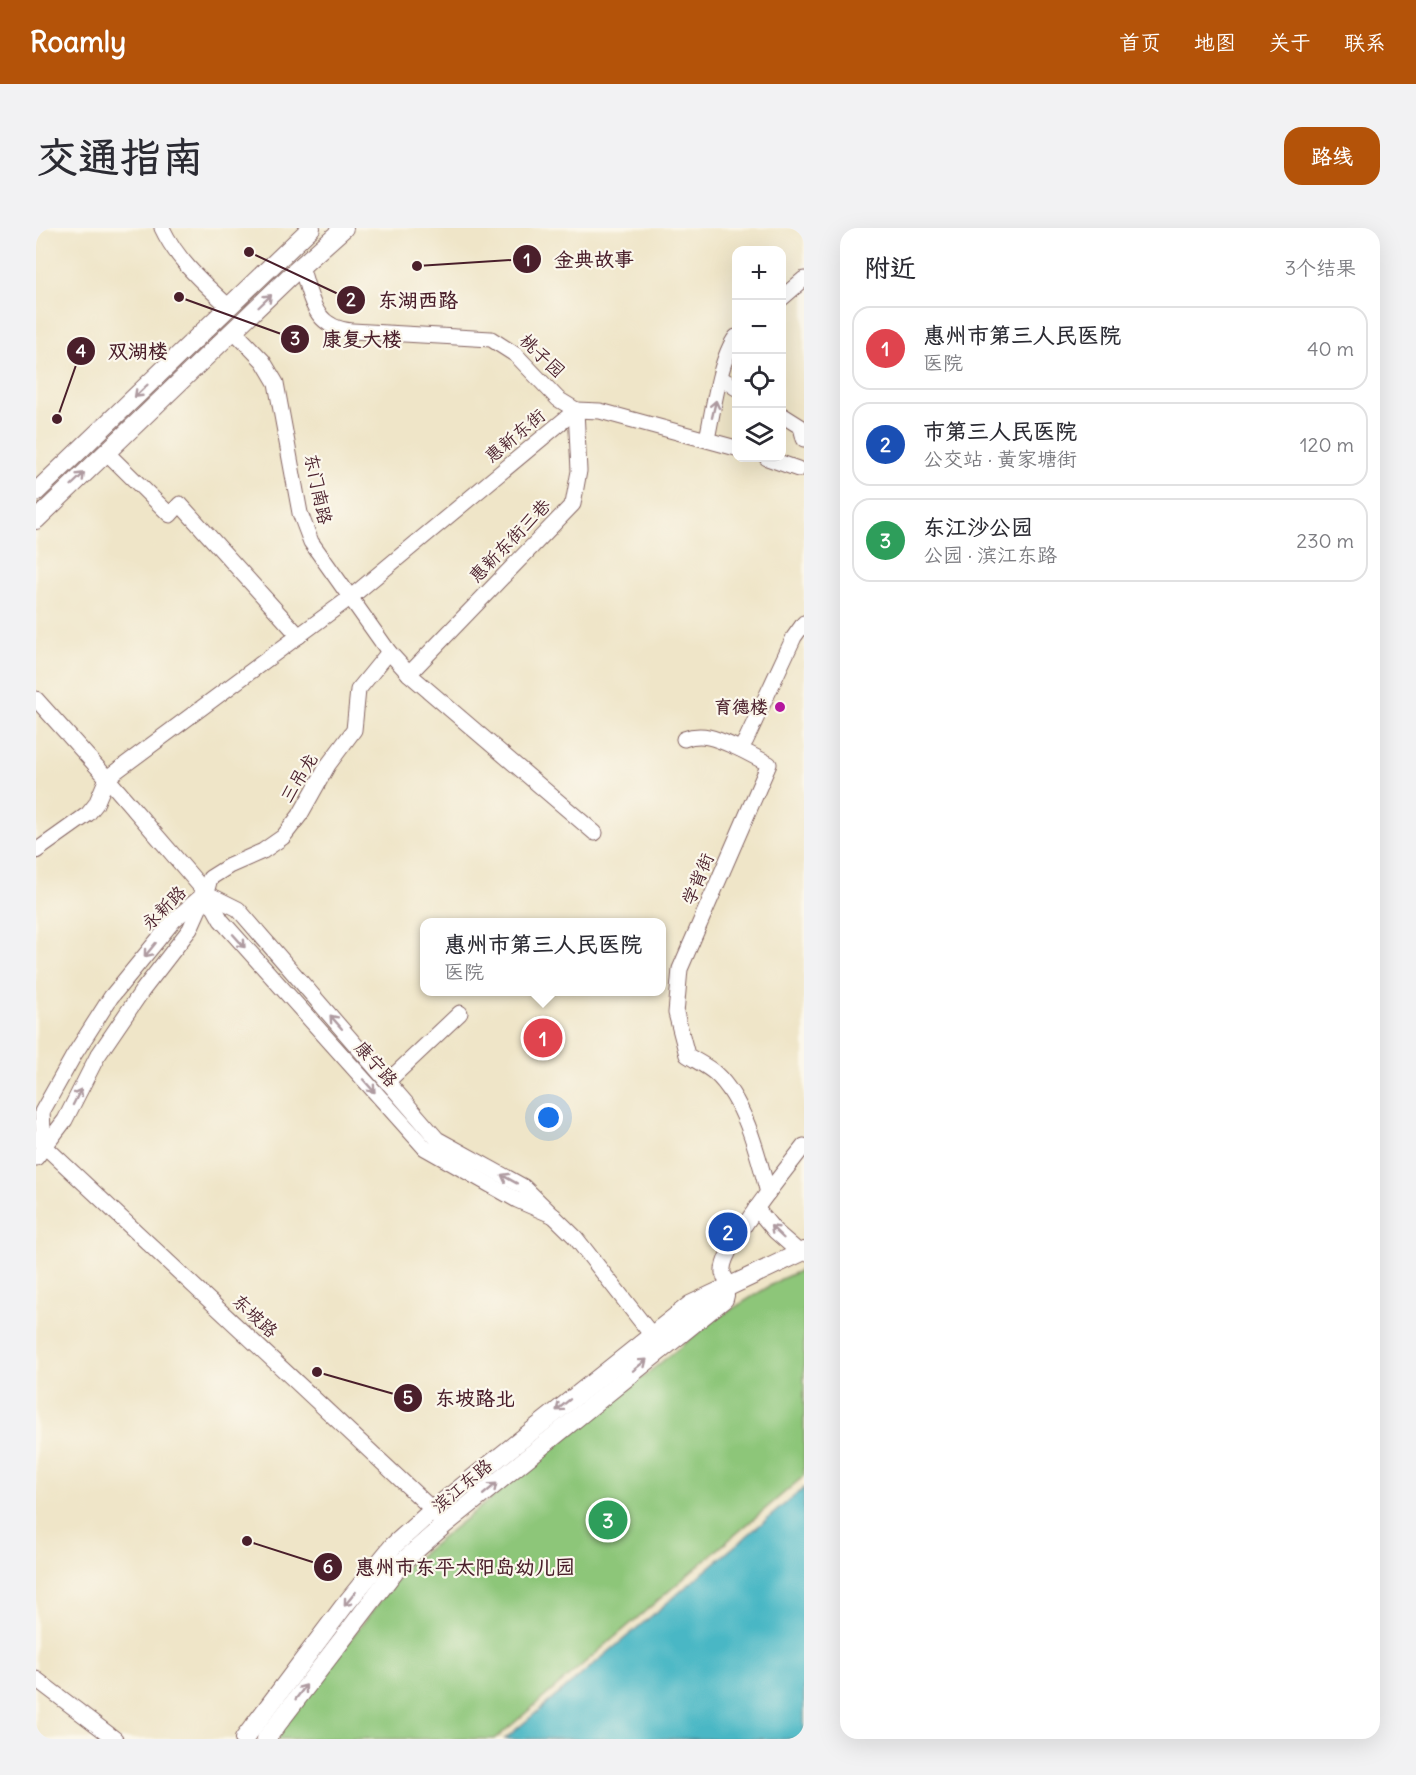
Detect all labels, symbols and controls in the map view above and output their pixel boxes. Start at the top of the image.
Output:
text: Roamly [30,24,126,60]
text: 首页 [1119,29,1161,56]
text: 地图 [1194,29,1236,56]
text: 关于 [1269,29,1311,56]
text: 联系 [1344,29,1386,56]
button: 路线 [1284,127,1380,185]
text: 交通指南 [36,131,204,183]
callout: 金典故事 [512,240,646,278]
text: 金典故事 [554,246,634,271]
map controls [732,246,786,462]
button: + [732,246,786,300]
text: 1 [523,248,531,271]
text: 附近 [864,251,916,284]
text: 3个结果 [1285,255,1356,280]
callout: 东湖西路 [336,281,470,319]
text: 东湖西路 [378,287,458,312]
text: 2 [346,288,356,311]
one-way arrow [257,294,272,308]
button: − [732,300,786,354]
callout: 康复大楼 [280,320,414,358]
text: 惠州市第三人民医院 [923,321,1121,349]
text: 康复大楼 [322,326,402,351]
text: 3 [290,327,300,350]
street label: 桃子园 [515,329,570,383]
callout: 双湖楼 [66,332,180,370]
text: 1 [882,336,889,361]
text: 40 m [1307,336,1354,361]
text: 双湖楼 [108,338,168,363]
text: 4 [76,339,87,362]
text: 医院 [923,350,963,375]
button: locate [732,354,786,408]
one-way arrow [133,383,148,398]
one-way arrow [709,400,720,419]
street label: 惠新东街 [480,404,550,468]
button: layers [732,408,786,462]
text: 市第三人民医院 [923,417,1077,445]
text: 2 [880,432,891,457]
text: 120 m [1300,432,1354,457]
text: 公交站 · 黄家塘街 [923,446,1077,471]
street label: 东门南路 [300,451,337,527]
one-way arrow [71,472,86,487]
street label: 惠新东街三巷 [464,494,555,587]
text: 东江沙公园 [923,513,1033,541]
text: 3 [880,528,891,553]
text: 230 m [1296,528,1354,553]
text: 公园 · 滨江东路 [923,542,1057,567]
place label: 育德楼 [714,695,768,718]
marker: 育德楼 [773,700,787,714]
street label: 三吊龙 [275,749,322,807]
street label: 学背街 [676,849,719,908]
street label: 永新路 [136,880,191,935]
popup [420,918,666,996]
text: 惠州市第三人民医院 [444,930,642,958]
one-way arrow [232,933,246,948]
one-way arrow [143,942,157,957]
text: 医院 [444,959,484,984]
one-way arrow [329,1014,342,1030]
pin: 1 [524,1016,562,1060]
street label: 康宁路 [350,1036,403,1091]
one-way arrow [362,1078,376,1093]
one-way arrow [71,1089,83,1107]
your location [534,1103,563,1132]
one-way arrow [501,1173,518,1185]
pin: 2 [708,1210,748,1254]
one-way arrow [769,1225,784,1239]
street label: 东坡路 [228,1289,283,1342]
one-way arrow [632,1358,648,1371]
callout: 东坡路北 [393,1379,527,1417]
text: 东坡路北 [435,1385,515,1410]
text: 5 [403,1386,413,1409]
one-way arrow [555,1398,571,1411]
street label: 滨江东路 [427,1454,497,1518]
one-way arrow [482,1482,498,1495]
pin: 3 [588,1498,628,1542]
callout: 惠州市东平太阳岛幼儿园 [313,1548,587,1586]
text: 惠州市东平太阳岛幼儿园 [355,1554,575,1579]
text: 6 [323,1555,333,1578]
one-way arrow [344,1591,357,1607]
one-way arrow [295,1685,308,1701]

